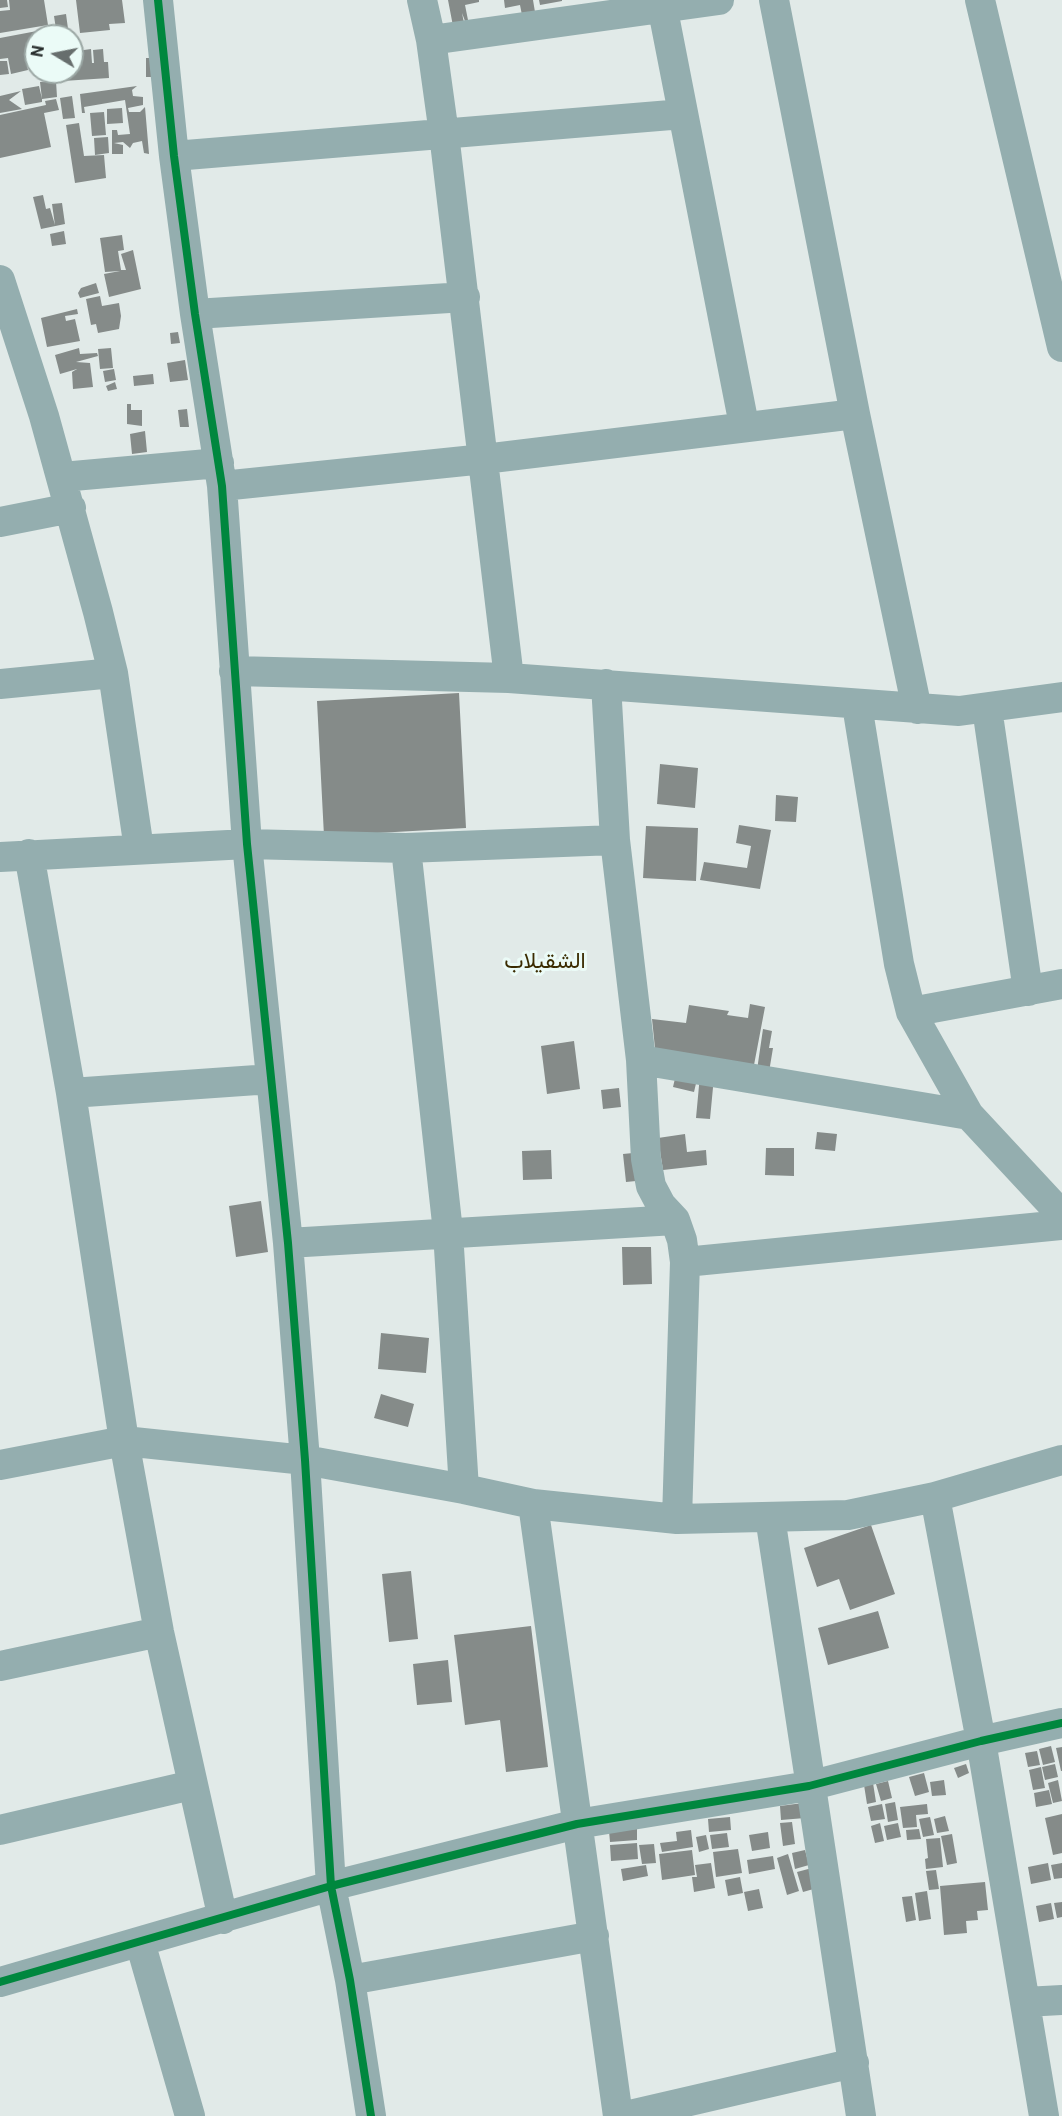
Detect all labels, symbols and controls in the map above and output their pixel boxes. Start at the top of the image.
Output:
north arrow [24,24,84,84]
text: N [27,44,48,58]
district label: الشقيلاب [504,949,586,975]

